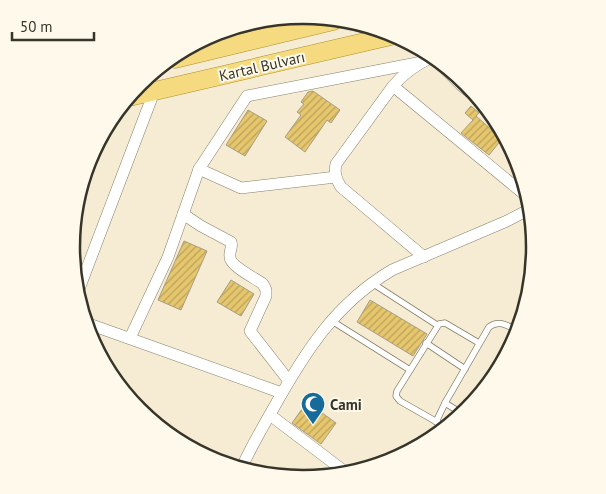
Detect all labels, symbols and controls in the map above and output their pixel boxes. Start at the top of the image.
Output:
scale bar [12,10,95,42]
text: 50 m [20,17,53,36]
street label: Kartal Bulvarı [217,47,307,85]
mosque icon: Cami [300,391,326,425]
place label: Cami [330,395,362,414]

